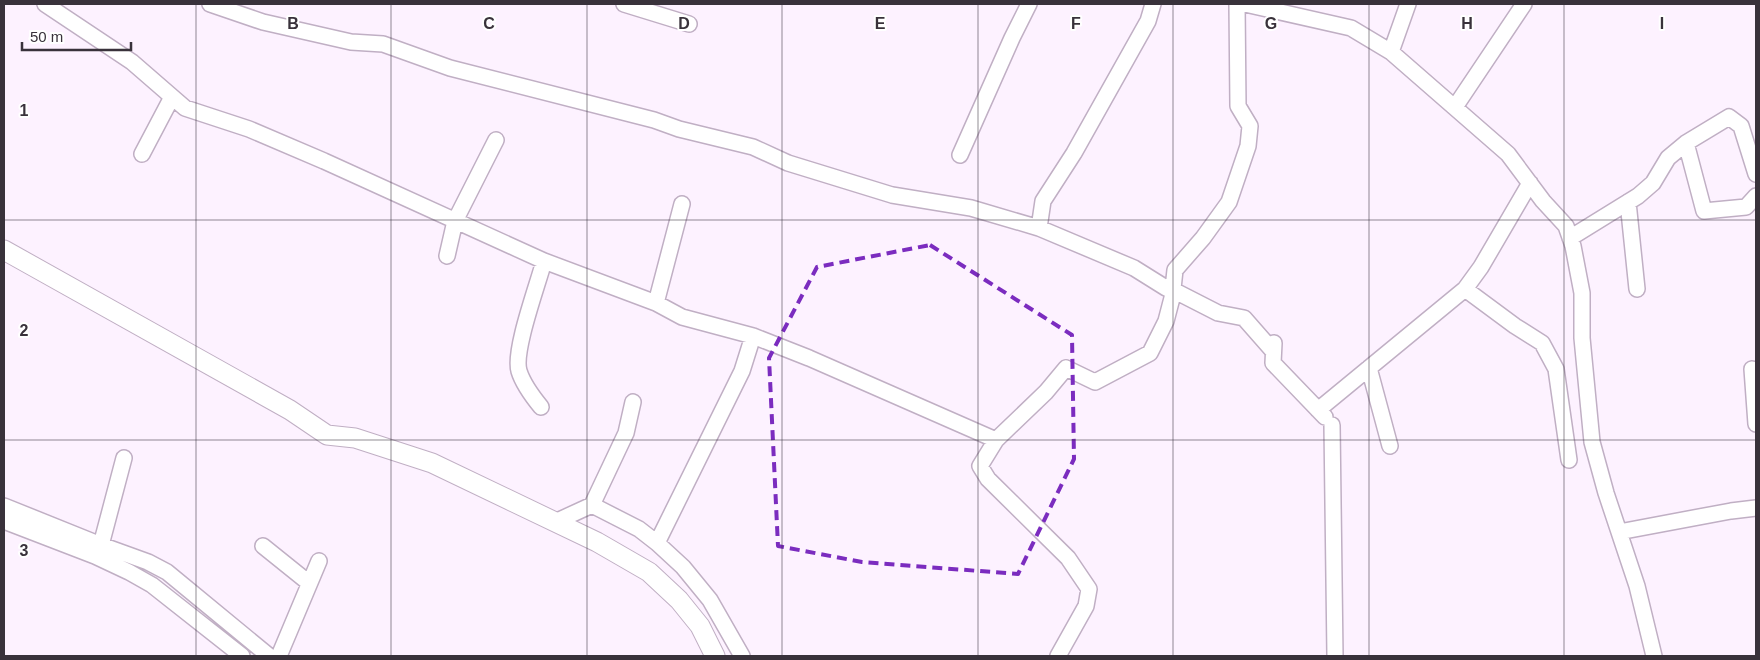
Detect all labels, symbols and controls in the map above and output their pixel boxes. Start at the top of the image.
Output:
text: B [287,15,299,32]
text: C [483,15,495,32]
text: D [678,15,690,32]
text: E [875,15,886,32]
text: F [1071,15,1081,32]
text: G [1265,15,1277,32]
text: H [1461,15,1473,32]
text: I [1660,15,1664,32]
scale bar [22,20,131,52]
text: 50 m [30,28,63,45]
text: 1 [20,102,29,119]
text: 2 [20,322,29,339]
text: 3 [20,542,29,559]

